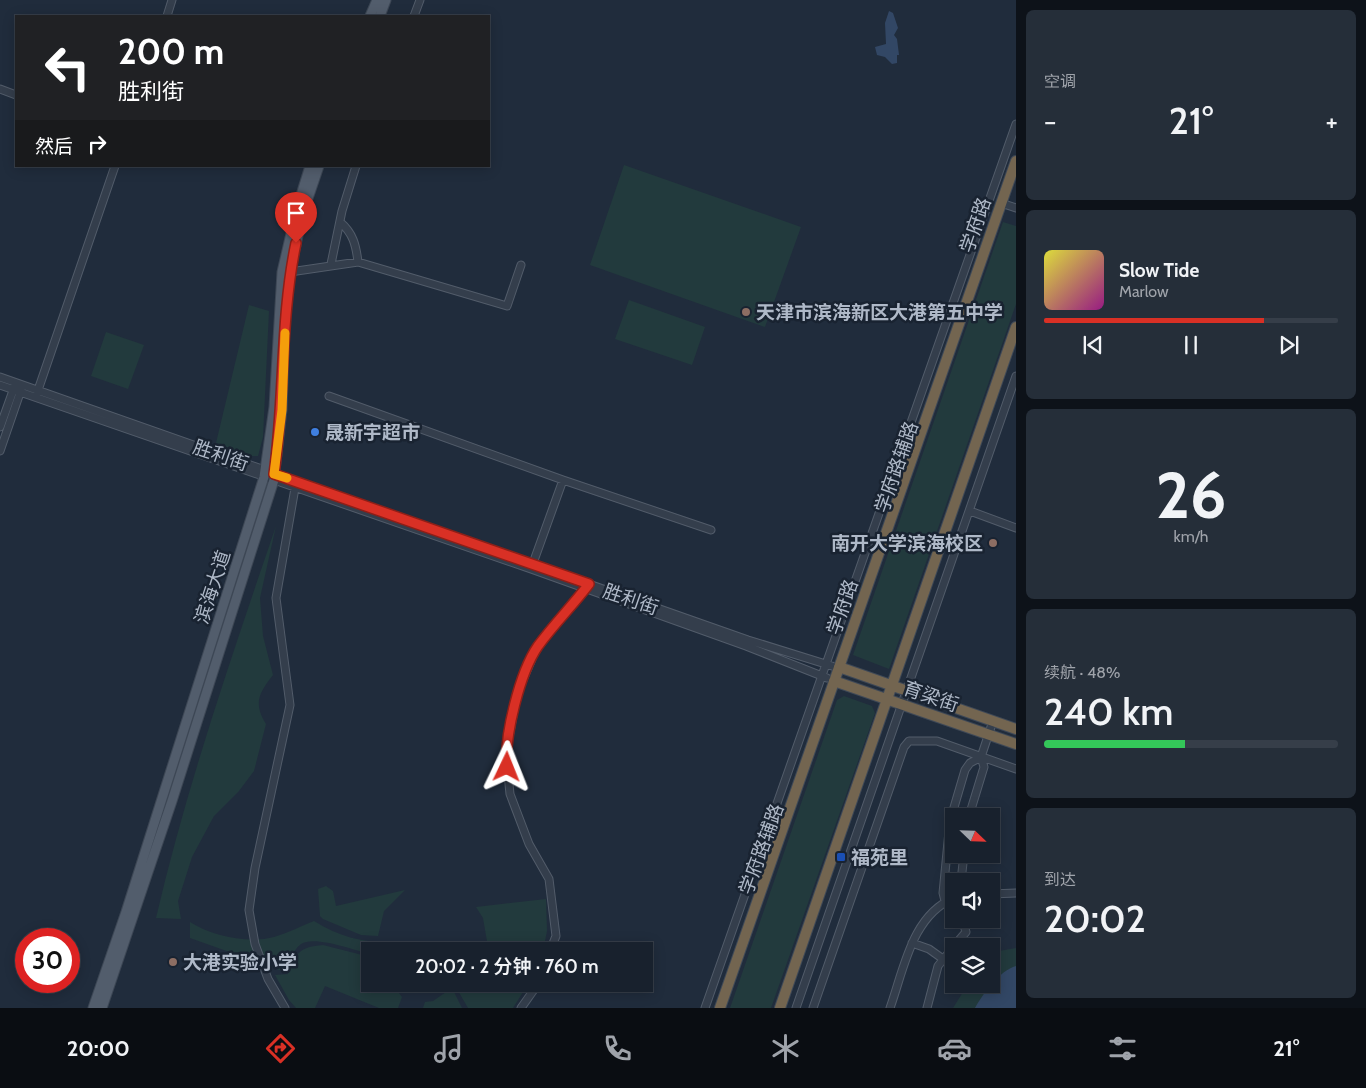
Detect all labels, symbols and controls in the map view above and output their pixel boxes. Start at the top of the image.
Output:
text: 200 m [118,30,224,73]
icon: left [35,35,100,100]
text: 空调 [1044,72,1076,91]
text: 胜利街 [118,78,184,105]
text: 21° [1169,97,1213,144]
text: − [1044,104,1056,138]
text: + [1326,104,1338,138]
icon: right [83,130,111,158]
text: 然后 [35,135,73,158]
pin [275,192,317,243]
street label: 学府路 [955,194,996,256]
icon: arrive [282,199,310,227]
text: Slow Tide [1119,259,1199,282]
text: Marlow [1119,282,1169,301]
place label: 天津市滨海新区大港第五中学 [756,301,1003,324]
marker: 天津市滨海新区大港第五中学 [740,306,752,318]
icon: previous [1079,331,1107,359]
icon: pause [1177,331,1205,359]
icon: next [1275,331,1303,359]
street label: 学府路辅路 [870,418,923,516]
place label: 晟新宇超市 [325,421,420,444]
marker: 晟新宇超市 [309,426,321,438]
street label: 胜利街 [190,435,252,476]
text: 26 [1156,455,1226,534]
text: km/h [1173,527,1209,546]
place label: 南开大学滨海校区 [831,532,983,555]
marker: 南开大学滨海校区 [987,537,999,549]
street label: 滨海大道 [190,547,235,627]
street label: 学府路 [822,576,863,638]
street label: 胜利街 [600,579,662,620]
text: 续航 · 48% [1044,663,1120,682]
street label: 育梁街 [900,676,962,717]
text: 240 km [1044,688,1173,735]
position arrow [480,740,532,792]
street label: 学府路辅路 [734,801,789,898]
north arrow [945,808,1000,862]
map controls [945,808,1000,993]
place label: 福苑里 [851,846,908,869]
marker: 福苑里 [835,851,847,863]
text: 到达 [1044,870,1076,889]
button: sound [945,873,1000,928]
text: 20:02 [1044,895,1146,942]
speed limit sign: 30 [15,928,80,993]
button: layers [945,938,1000,993]
place label: 大港实验小学 [183,951,297,974]
text: 20:02 · 2 分钟 · 760 m [415,955,599,978]
marker: 大港实验小学 [167,956,179,968]
icon: directions [263,1031,298,1066]
icon: music [431,1031,466,1066]
icon: phone [600,1031,635,1066]
icon: climate [768,1031,803,1066]
icon: car [937,1031,972,1066]
icon: filters [1105,1031,1140,1066]
text: 20:00 [67,1035,130,1062]
text: 21° [1273,1035,1299,1062]

